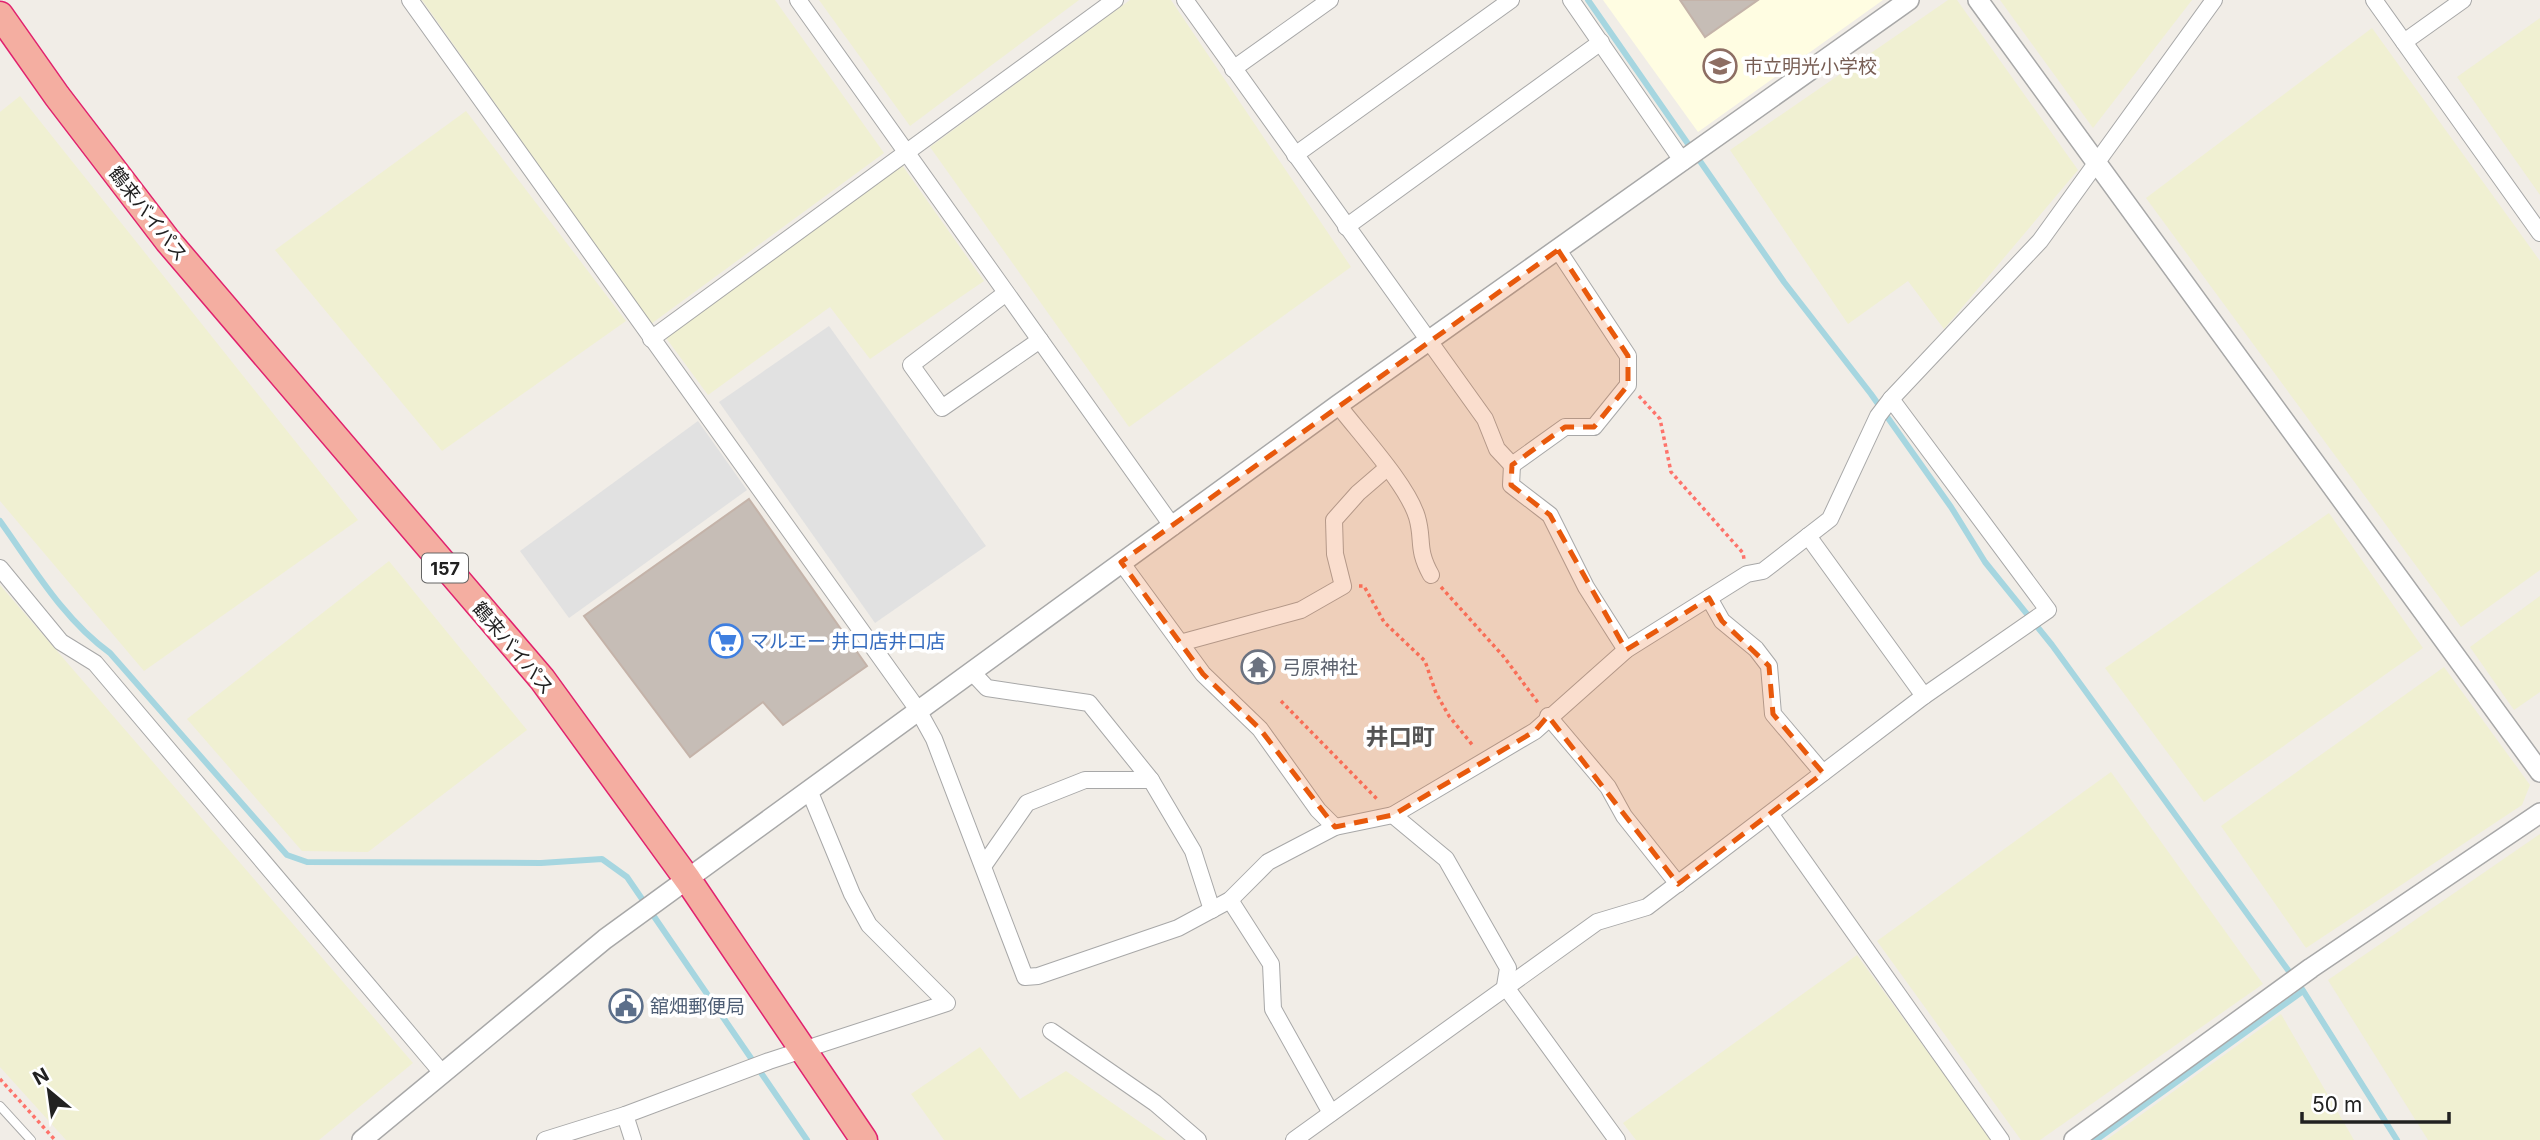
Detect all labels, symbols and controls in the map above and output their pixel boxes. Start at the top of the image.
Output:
school or university icon: 市立明光小学校 [1701,47,1739,85]
place label: 市立明光小学校 [1744,55,1877,78]
street label: 鶴来バイパス [104,162,192,266]
road number: 157 [422,554,468,582]
street label: 鶴来バイパス [468,597,558,699]
supermarket icon: マルエー 井口店井口店 [707,622,745,660]
place label: マルエー 井口店井口店 [750,630,945,653]
temple icon: 弓原神社 [1239,648,1277,686]
place label: 弓原神社 [1282,656,1358,679]
district label: 井口町 [1366,723,1435,751]
public building icon: 舘畑郵便局 [607,987,645,1025]
place label: 舘畑郵便局 [650,995,745,1018]
north arrow [14,1056,84,1126]
text: N [29,1063,53,1090]
scale bar [2302,1080,2449,1124]
text: 50 m [2312,1092,2362,1117]

